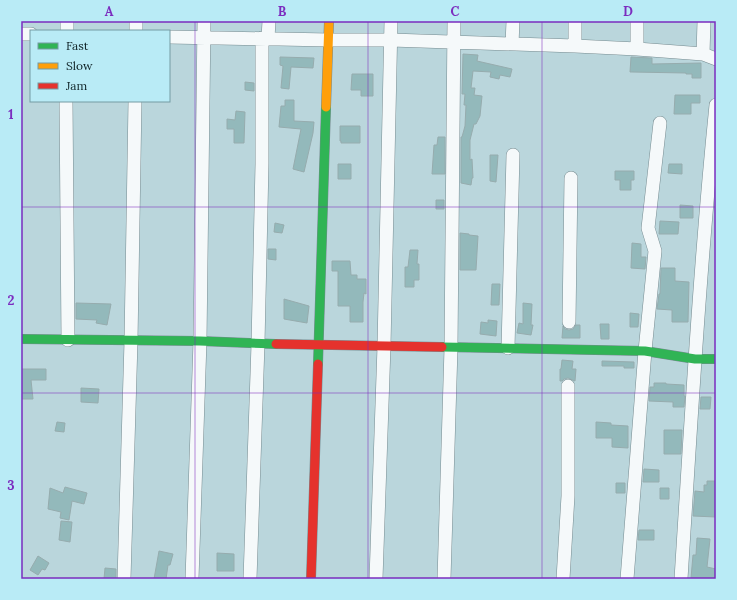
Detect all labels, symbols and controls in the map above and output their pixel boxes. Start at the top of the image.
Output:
text: A [105,3,114,20]
text: B [278,3,287,20]
text: C [451,3,460,20]
text: D [623,3,633,20]
legend [30,30,170,102]
text: Fast [66,38,89,53]
text: Slow [66,58,93,73]
text: Jam [65,78,87,93]
text: 1 [8,106,14,123]
text: 2 [8,292,15,309]
text: 3 [7,477,15,494]

